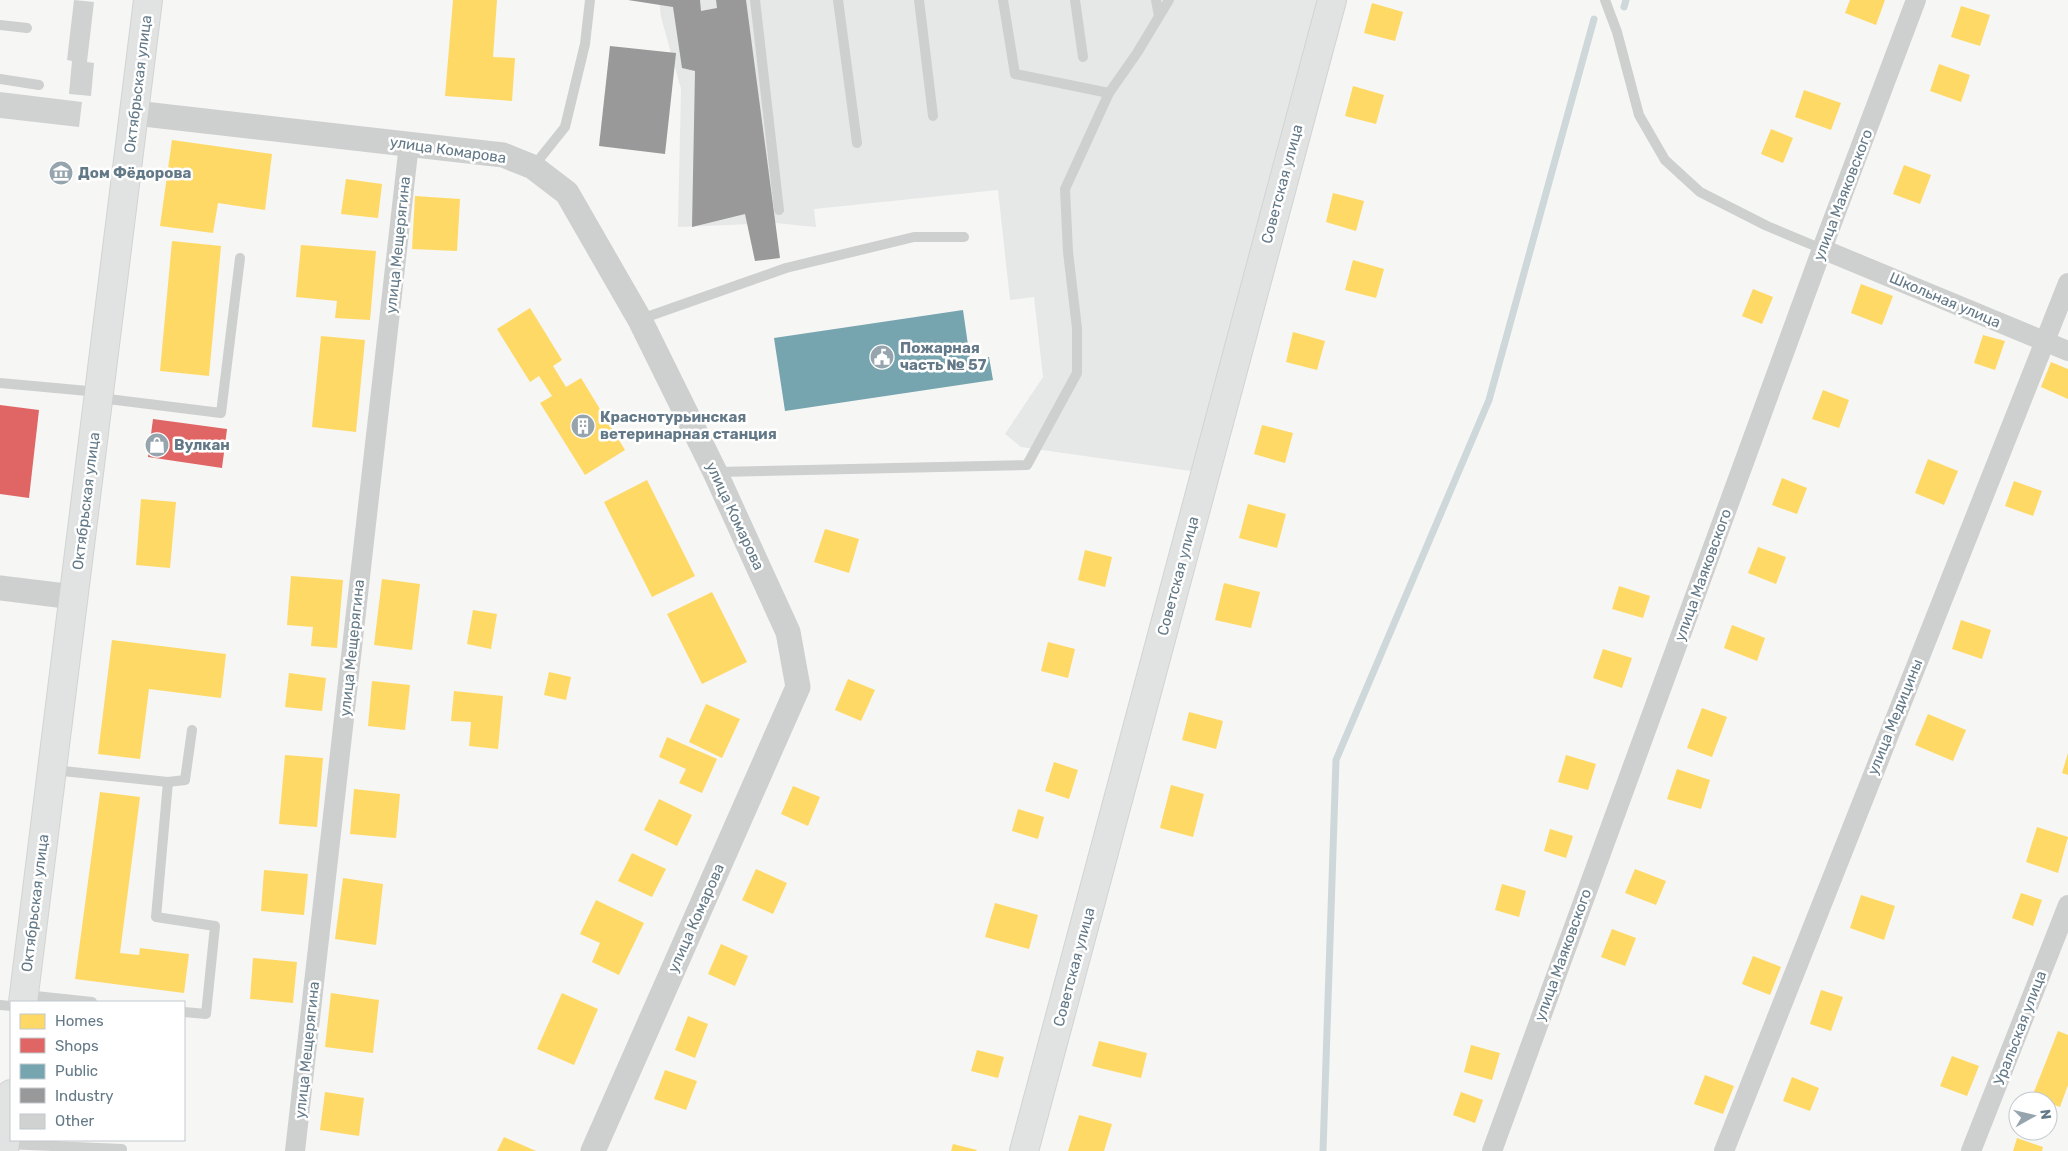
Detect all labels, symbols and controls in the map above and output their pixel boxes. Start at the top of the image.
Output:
street label: Октябрьская улица [121,14,155,154]
street label: Советская улица [1257,122,1307,246]
street label: улица Маяковского [1810,127,1876,263]
street label: улица Комарова [389,133,507,167]
museum icon: Дом Фёдорова [48,160,74,186]
place label: Дом Фёдорова [78,164,192,182]
street label: улица Мещерягина [382,176,414,314]
street label: Школьная улица [1887,268,2003,332]
place label: Пожарная часть № 57 [900,339,987,374]
public building icon: Пожарная часть № 57 [869,344,895,370]
place label: Краснотурьинская ветеринарная станция [600,408,777,443]
building icon: Краснотурьинская ветеринарная станция [570,413,596,439]
street label: Октябрьская улица [69,431,103,571]
shop icon: Вулкан [144,432,170,458]
place label: Вулкан [174,436,230,454]
street label: улица Комарова [702,459,768,573]
street label: улица Маяковского [1671,506,1735,644]
street label: Советская улица [1153,514,1203,638]
street label: улица Мещерягина [336,579,368,717]
street label: улица Медицины [1864,656,1926,778]
street label: Октябрьская улица [18,833,52,973]
street label: улица Комарова [664,861,728,975]
street label: улица Маяковского [1531,886,1595,1024]
street label: Советская улица [1049,905,1099,1029]
street label: Уральская улица [1990,968,2050,1088]
street label: улица Мещерягина [291,981,323,1119]
legend [10,1001,185,1141]
text: Homes [55,1012,104,1030]
text: Shops [55,1037,99,1055]
text: Public [55,1062,98,1080]
text: Industry [55,1087,114,1105]
north arrow [2008,1091,2058,1141]
text: N [2036,1108,2054,1120]
text: Other [55,1112,95,1130]

